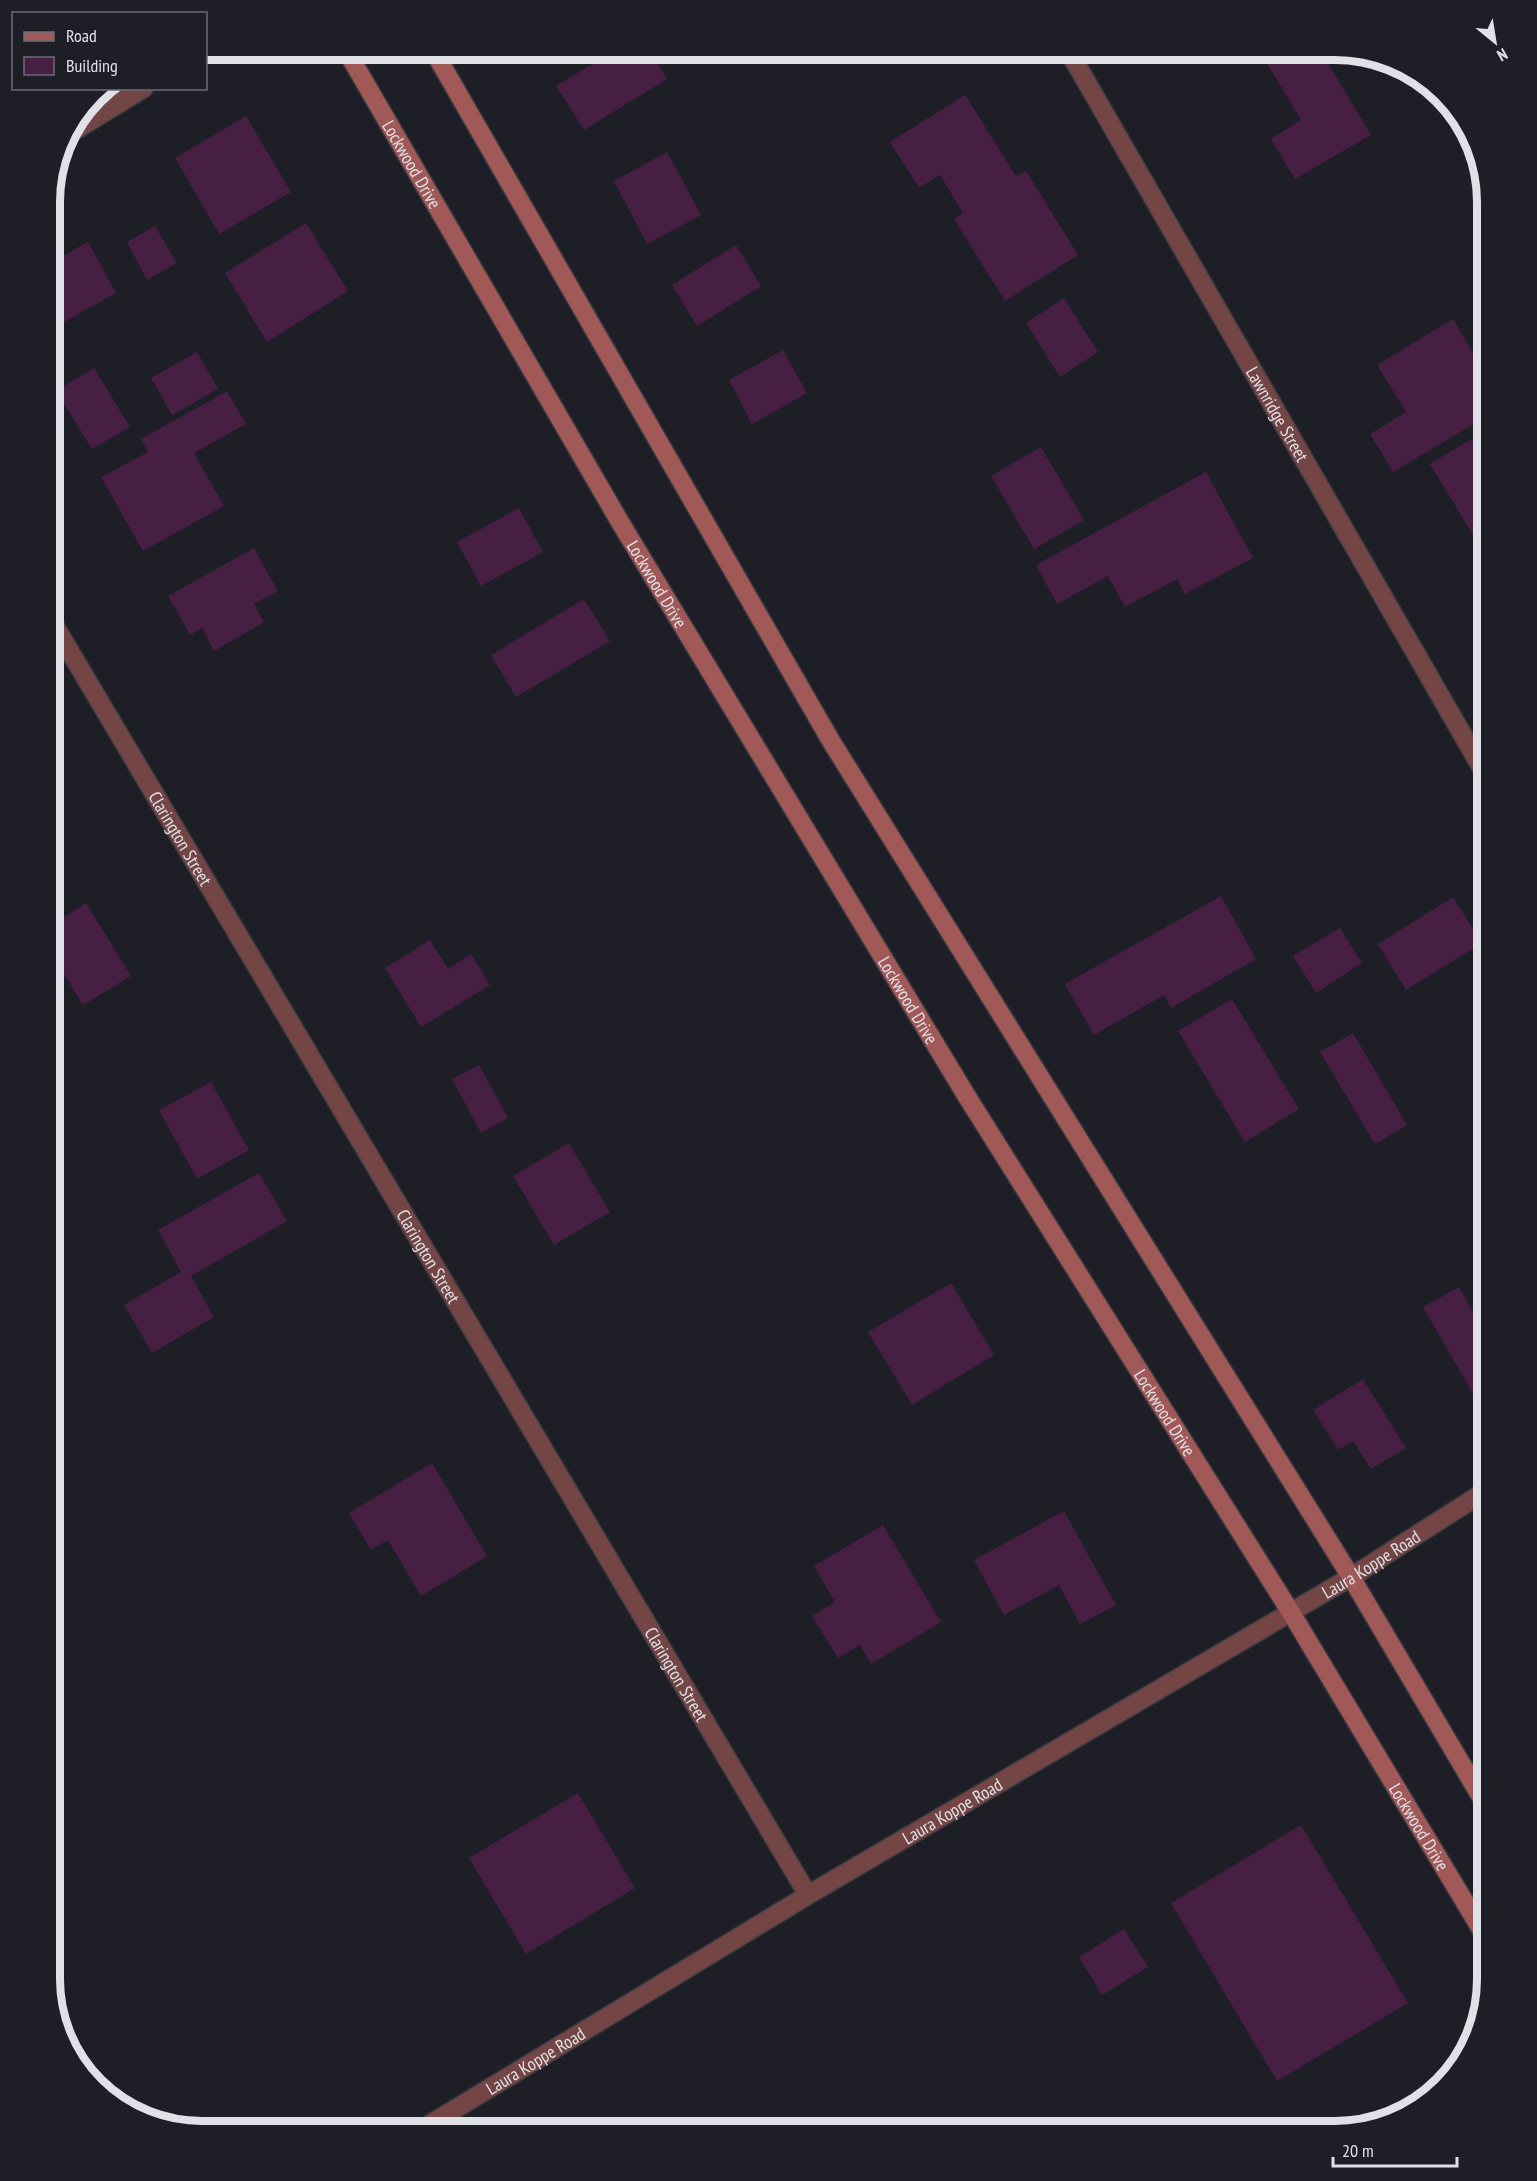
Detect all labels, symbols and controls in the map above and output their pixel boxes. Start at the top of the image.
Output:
legend [12,12,207,90]
north arrow [1465,12,1525,72]
text: Road [66,24,97,47]
text: N [1494,44,1511,66]
text: Building [66,54,118,77]
street label: Lockwood Drive [378,116,447,212]
street label: Lawnridge Street [1241,362,1314,466]
street label: Lockwood Drive [622,536,693,632]
street label: Clarington Street [144,787,218,890]
street label: Lockwood Drive [873,952,944,1048]
street label: Clarington Street [392,1205,466,1307]
street label: Lockwood Drive [1129,1365,1201,1460]
street label: Laura Koppe Road [1317,1524,1424,1603]
street label: Clarington Street [640,1623,714,1725]
street label: Laura Koppe Road [898,1772,1006,1849]
street label: Lockwood Drive [1384,1779,1455,1875]
street label: Laura Koppe Road [481,2022,589,2099]
scale bar [1333,2130,1458,2168]
text: 20 m [1342,2139,1374,2162]

